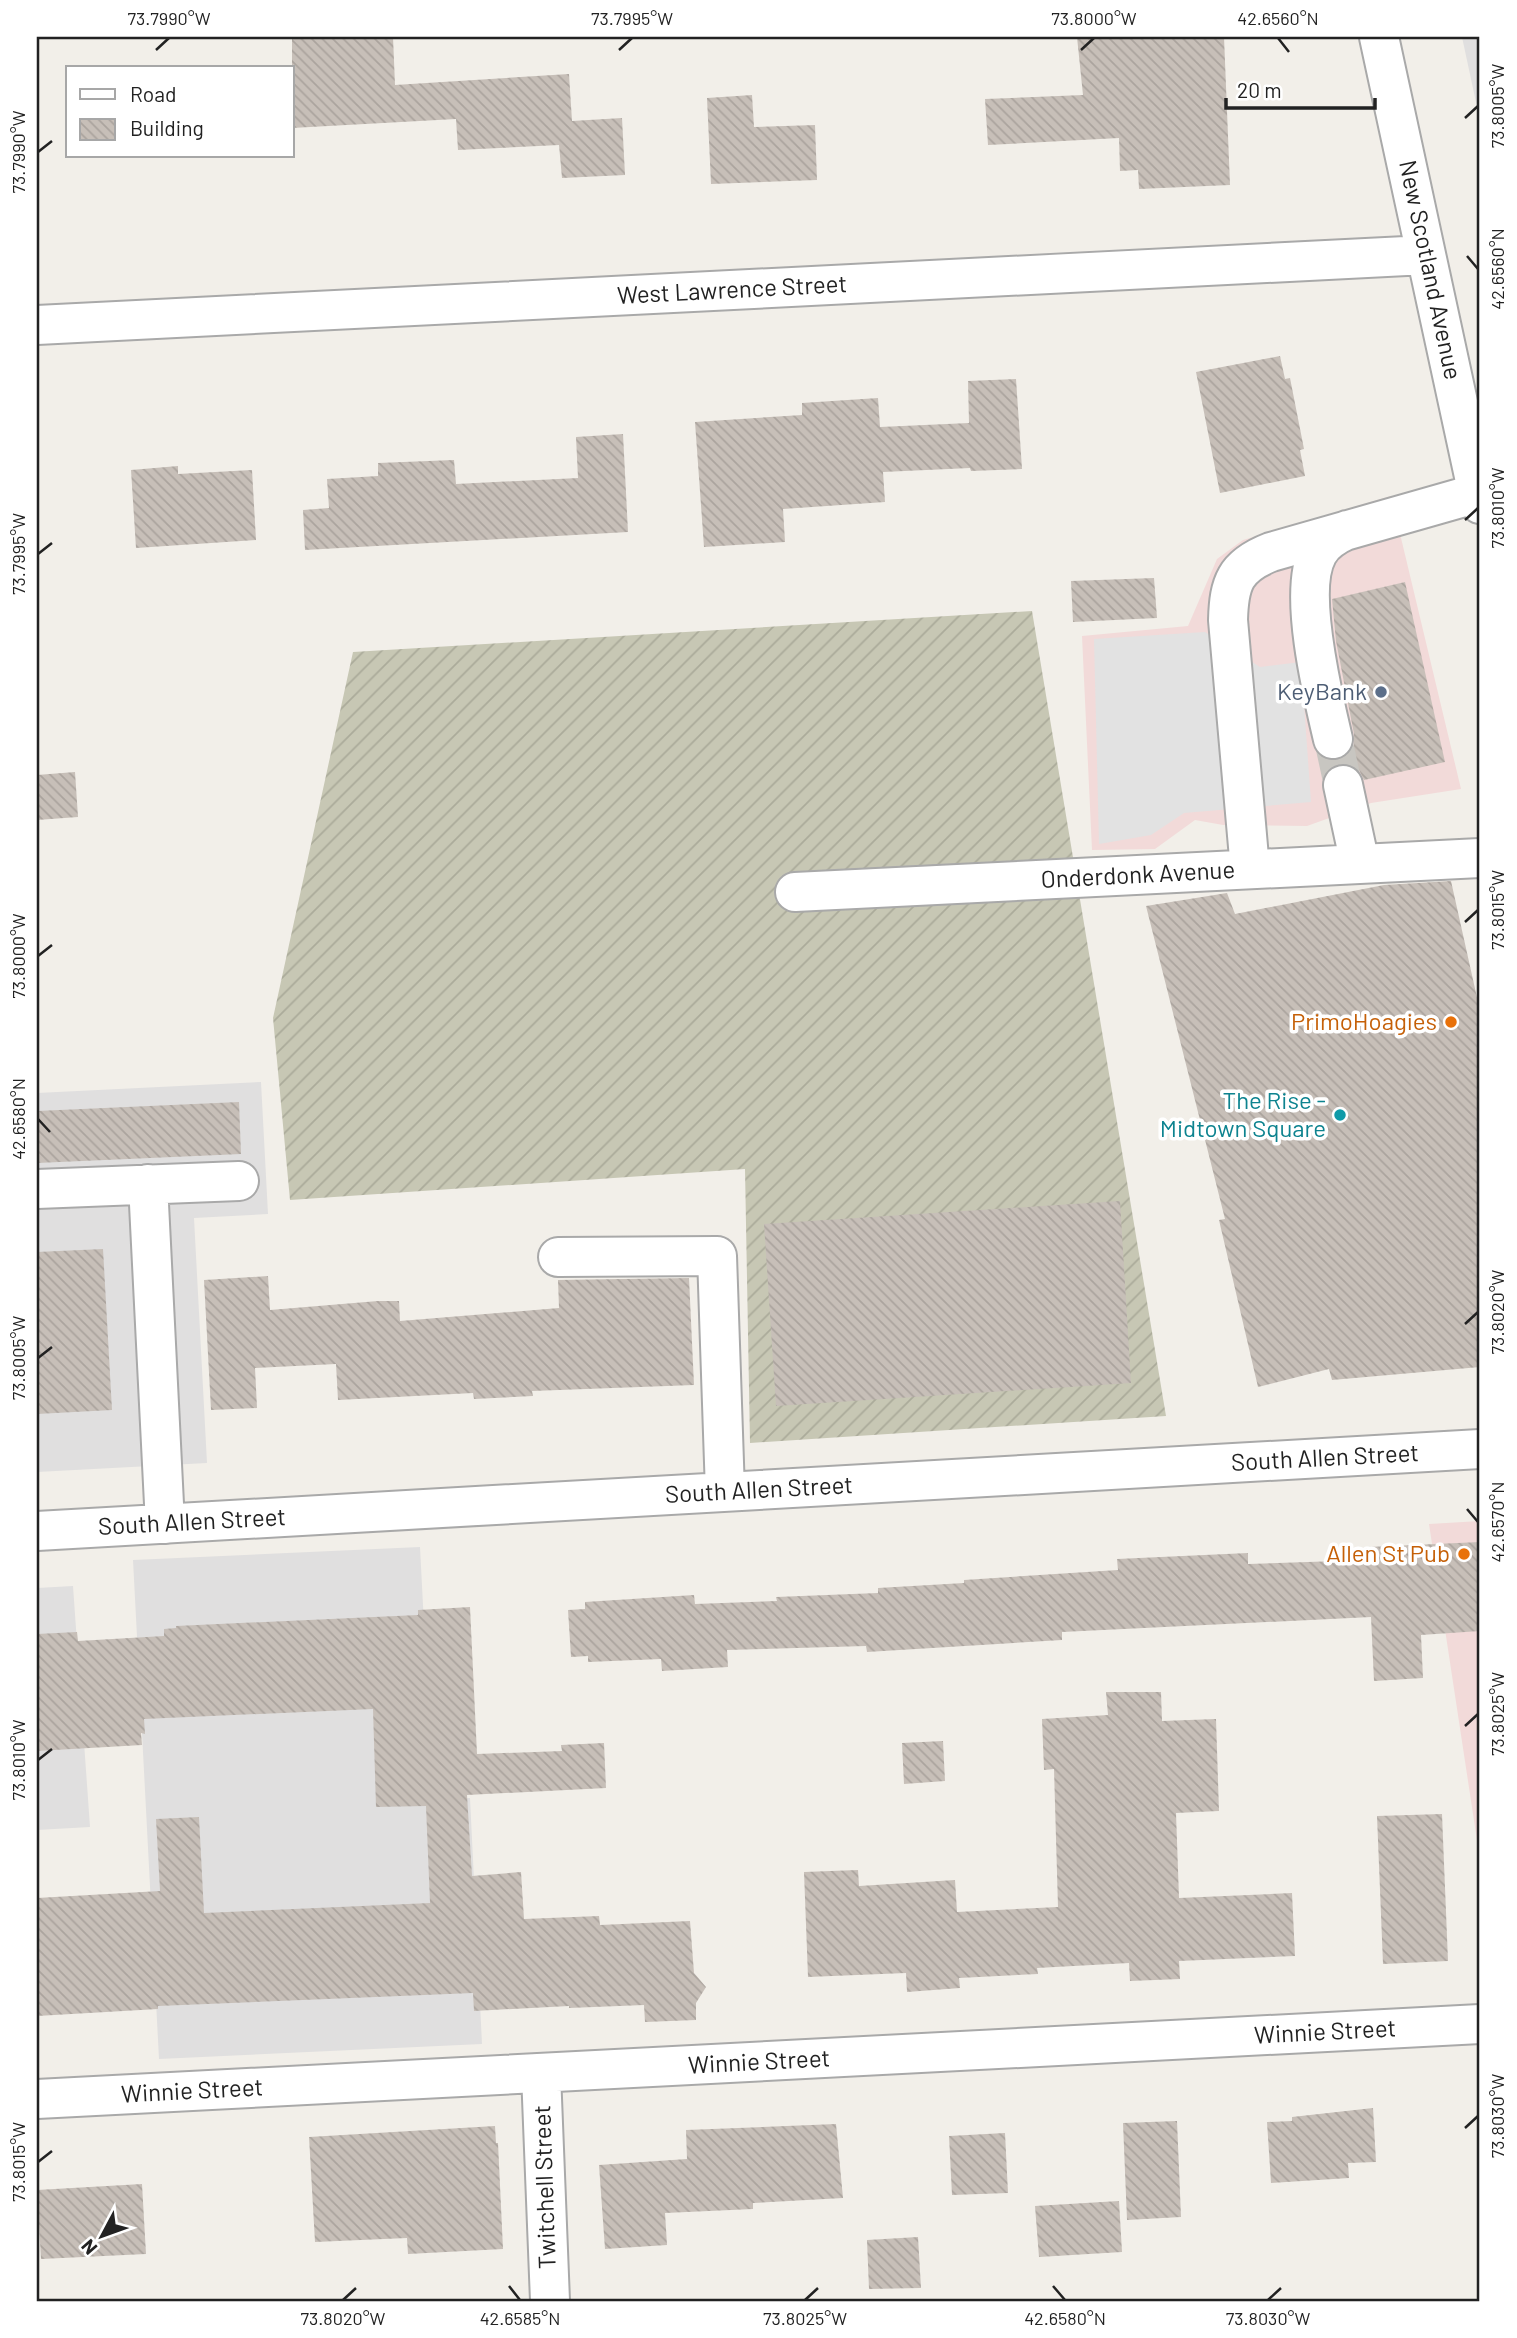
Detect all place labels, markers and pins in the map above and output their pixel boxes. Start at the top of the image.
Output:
place label: KeyBank [1277,676,1367,705]
marker: KeyBank [1373,684,1389,700]
place label: PrimoHoagies [1291,1006,1437,1035]
marker: PrimoHoagies [1443,1014,1459,1030]
place label: The Rise - Midtown Square [1160,1085,1326,1142]
marker: The Rise - Midtown Square [1332,1107,1348,1123]
place label: Allen St Pub [1326,1538,1450,1567]
marker: Allen St Pub [1456,1546,1472,1562]

